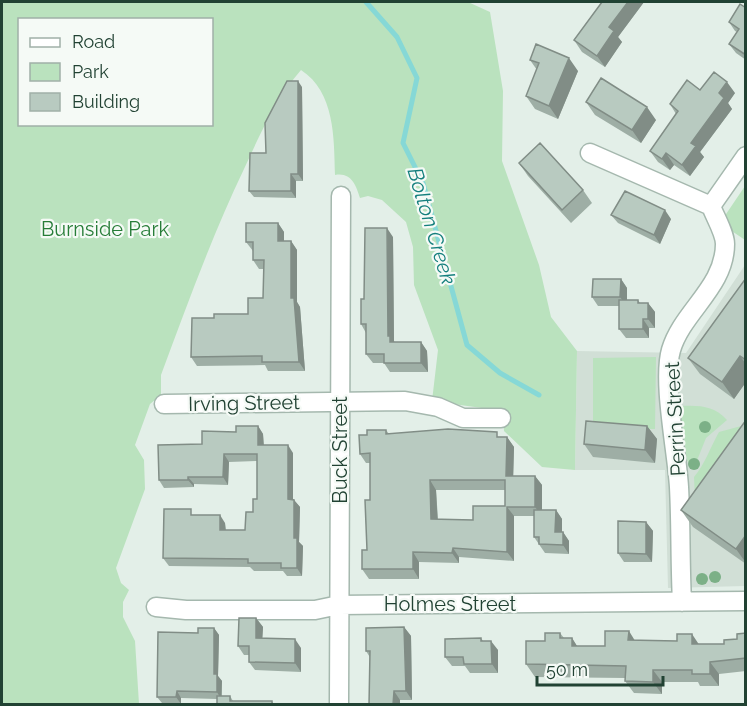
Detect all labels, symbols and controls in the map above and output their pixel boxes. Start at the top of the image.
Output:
legend [18,18,213,126]
text: Road [72,31,115,52]
text: Park [72,61,109,82]
text: Building [72,91,140,112]
water label: Bolton Creek [402,165,462,287]
park label: Burnside Park [41,217,169,241]
street label: Perrin Street [660,361,690,477]
street label: Irving Street [188,390,300,416]
street label: Buck Street [328,396,352,504]
street label: Holmes Street [384,592,516,616]
scale bar [537,649,663,687]
text: 50 m [546,659,588,680]

